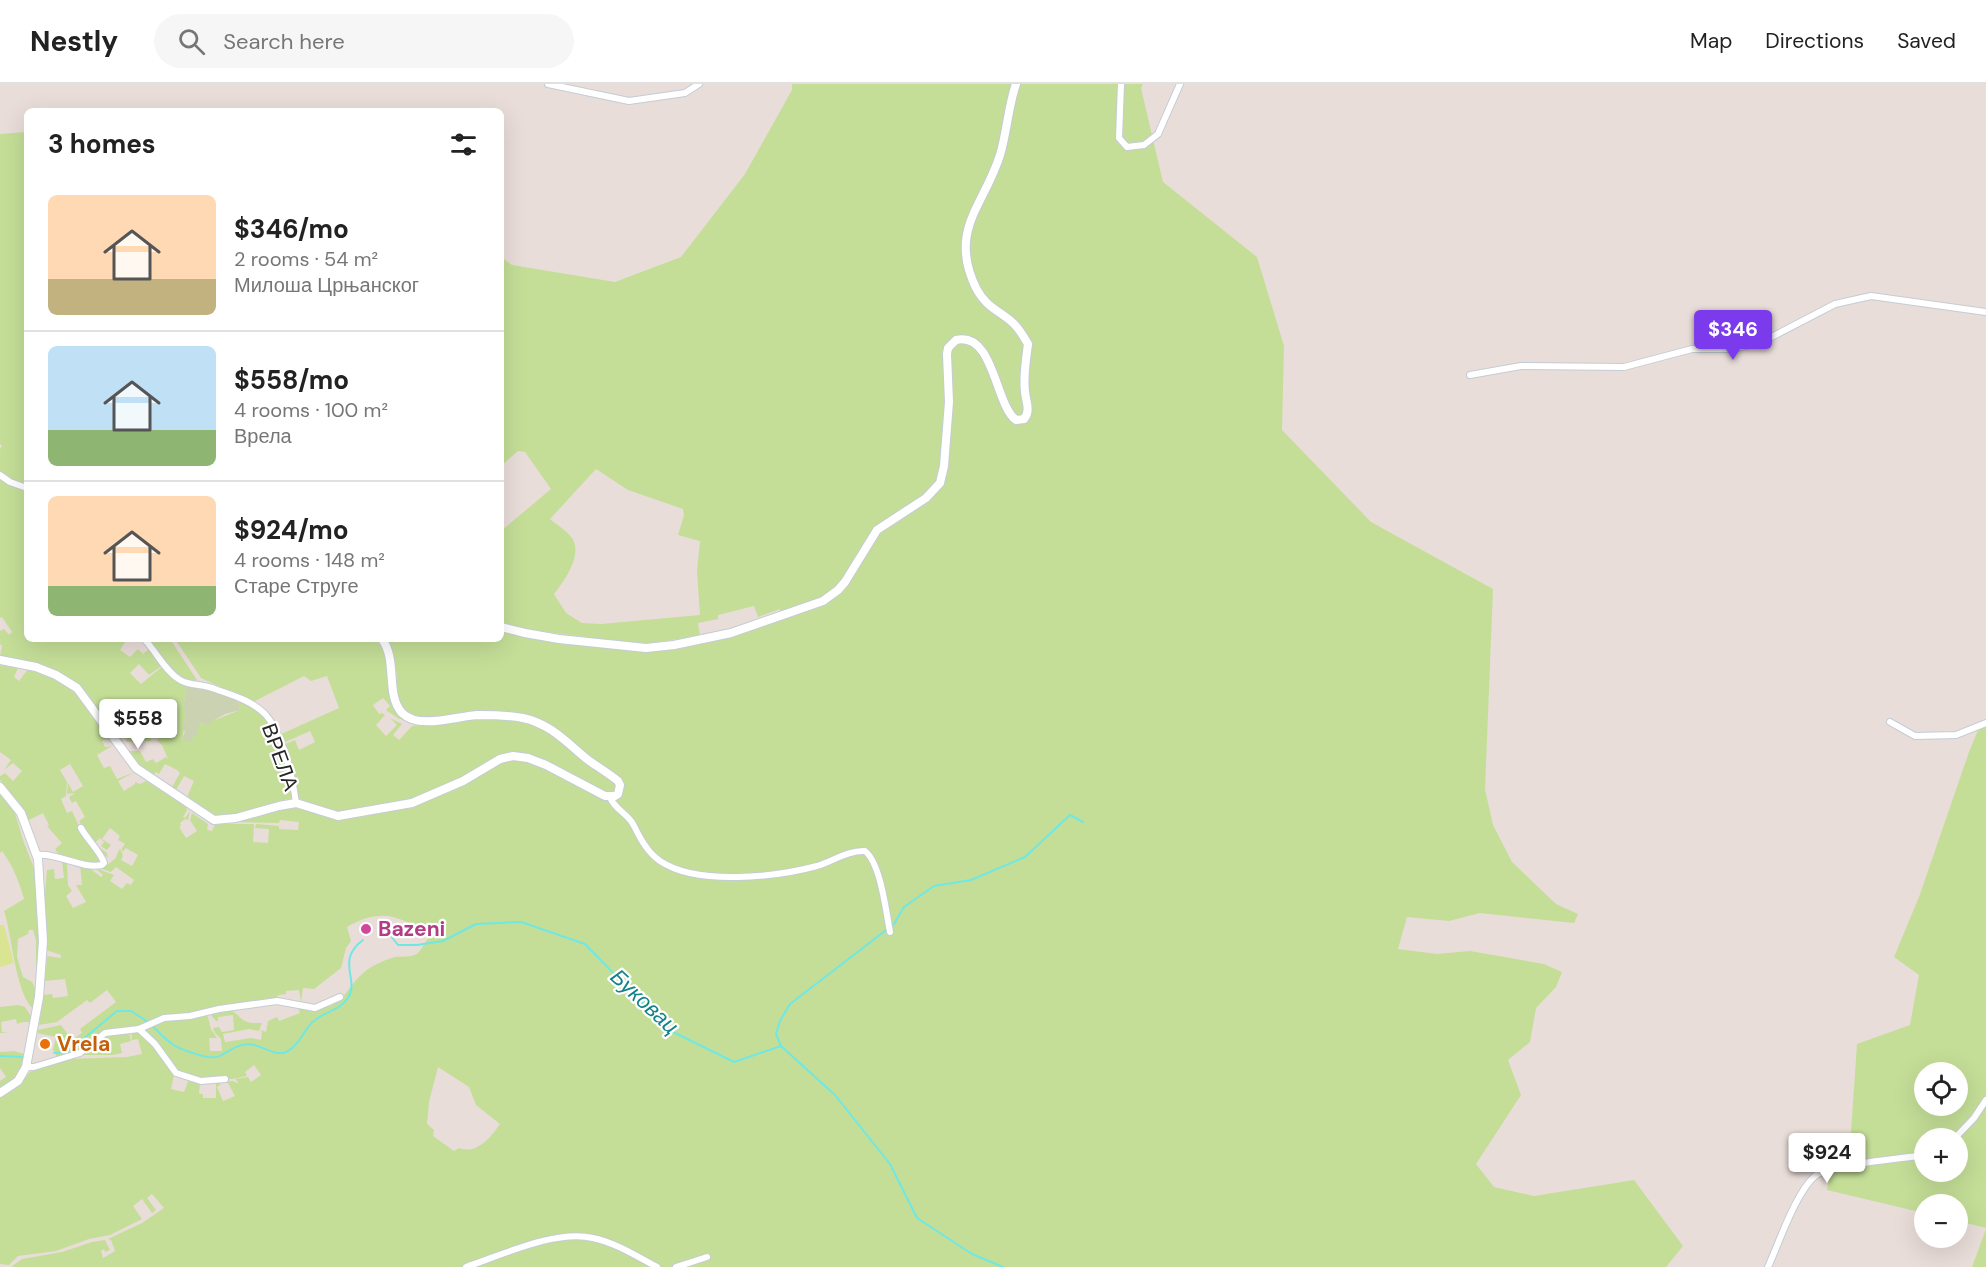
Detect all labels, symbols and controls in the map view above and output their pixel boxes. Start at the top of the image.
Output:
search box [154,14,574,68]
text: Nestly [30,23,118,60]
icon: search [175,25,208,58]
text: Search here [223,27,345,56]
text: Map [1690,27,1732,55]
text: Directions [1765,27,1864,55]
text: Saved [1897,27,1956,55]
text: 3 homes [48,127,156,161]
icon: filters [447,128,480,161]
text: $346/mo [234,212,349,246]
icon: home [96,219,168,291]
text: 2 rooms · 54 m² [234,246,378,272]
text: Милоша Црњанског [234,272,419,298]
pin: $346 [1697,310,1769,361]
text: $346 [1708,316,1758,342]
text: $558/mo [234,363,349,397]
icon: home [96,370,168,442]
text: 4 rooms · 100 m² [234,397,388,423]
text: Врела [234,423,292,449]
text: $924/mo [234,513,349,547]
icon: home [96,520,168,592]
text: 4 rooms · 148 m² [234,547,385,573]
text: Старе Струге [234,573,359,599]
pin: $558 [102,699,174,750]
text: $558 [113,705,163,731]
street label: ВРЕЛА [255,719,305,795]
place label: Bazeni [378,915,445,943]
marker: Bazeni [359,922,373,936]
water label: Буковац [604,962,685,1040]
place label: Vrela [57,1030,110,1058]
marker: Vrela [38,1037,52,1051]
map controls [1914,1062,1968,1248]
button: locate [1914,1062,1968,1116]
button: + [1914,1128,1968,1182]
pin: $924 [1791,1133,1863,1184]
text: $924 [1802,1139,1852,1165]
button: − [1914,1194,1968,1248]

